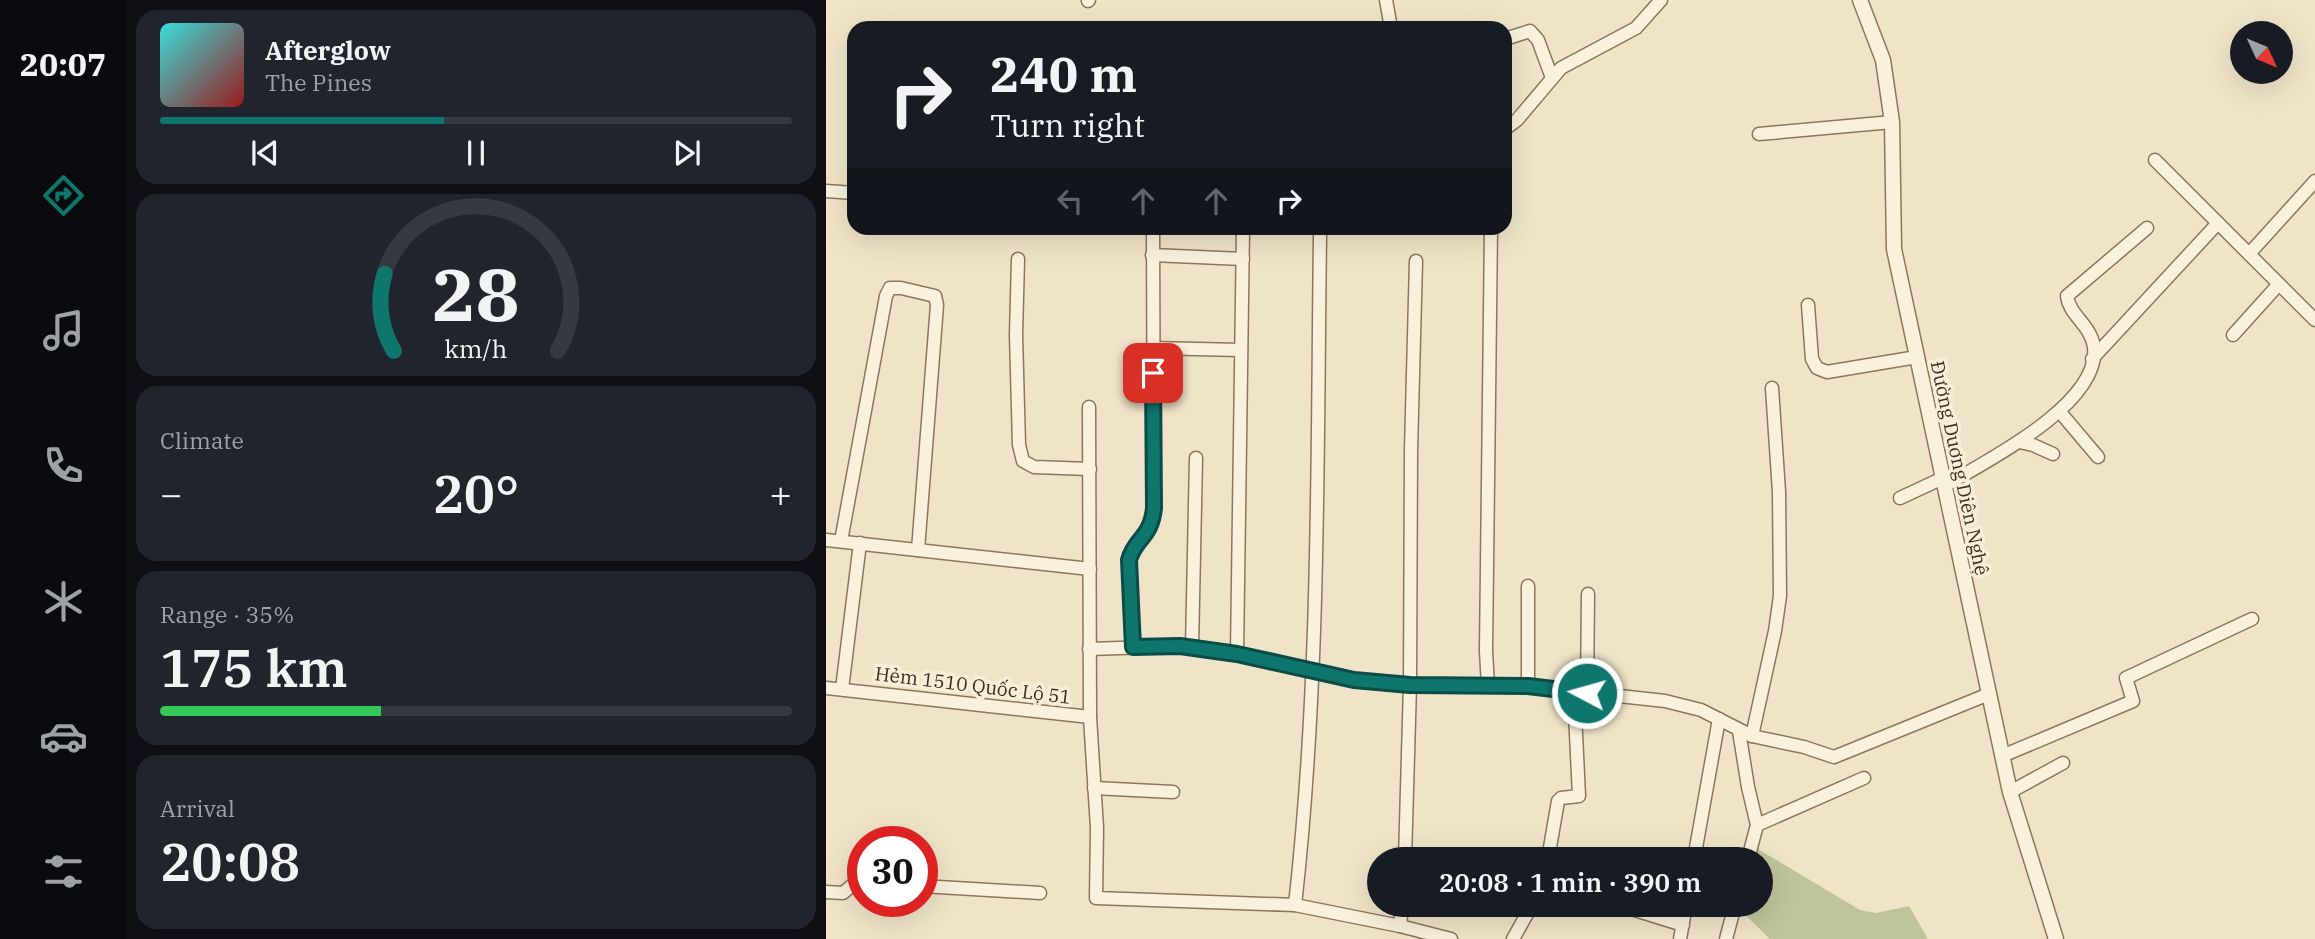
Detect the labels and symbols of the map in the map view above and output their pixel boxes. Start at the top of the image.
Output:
north arrow [2230,21,2292,84]
pin [1123,343,1183,403]
street label: Đường Duơng Diên Nghệ [1926,359,1994,577]
position arrow [1550,656,1624,730]
street label: Hẻm 1510 Quốc Lộ 51 [874,661,1072,709]
speed limit sign: 30 [847,826,938,917]

